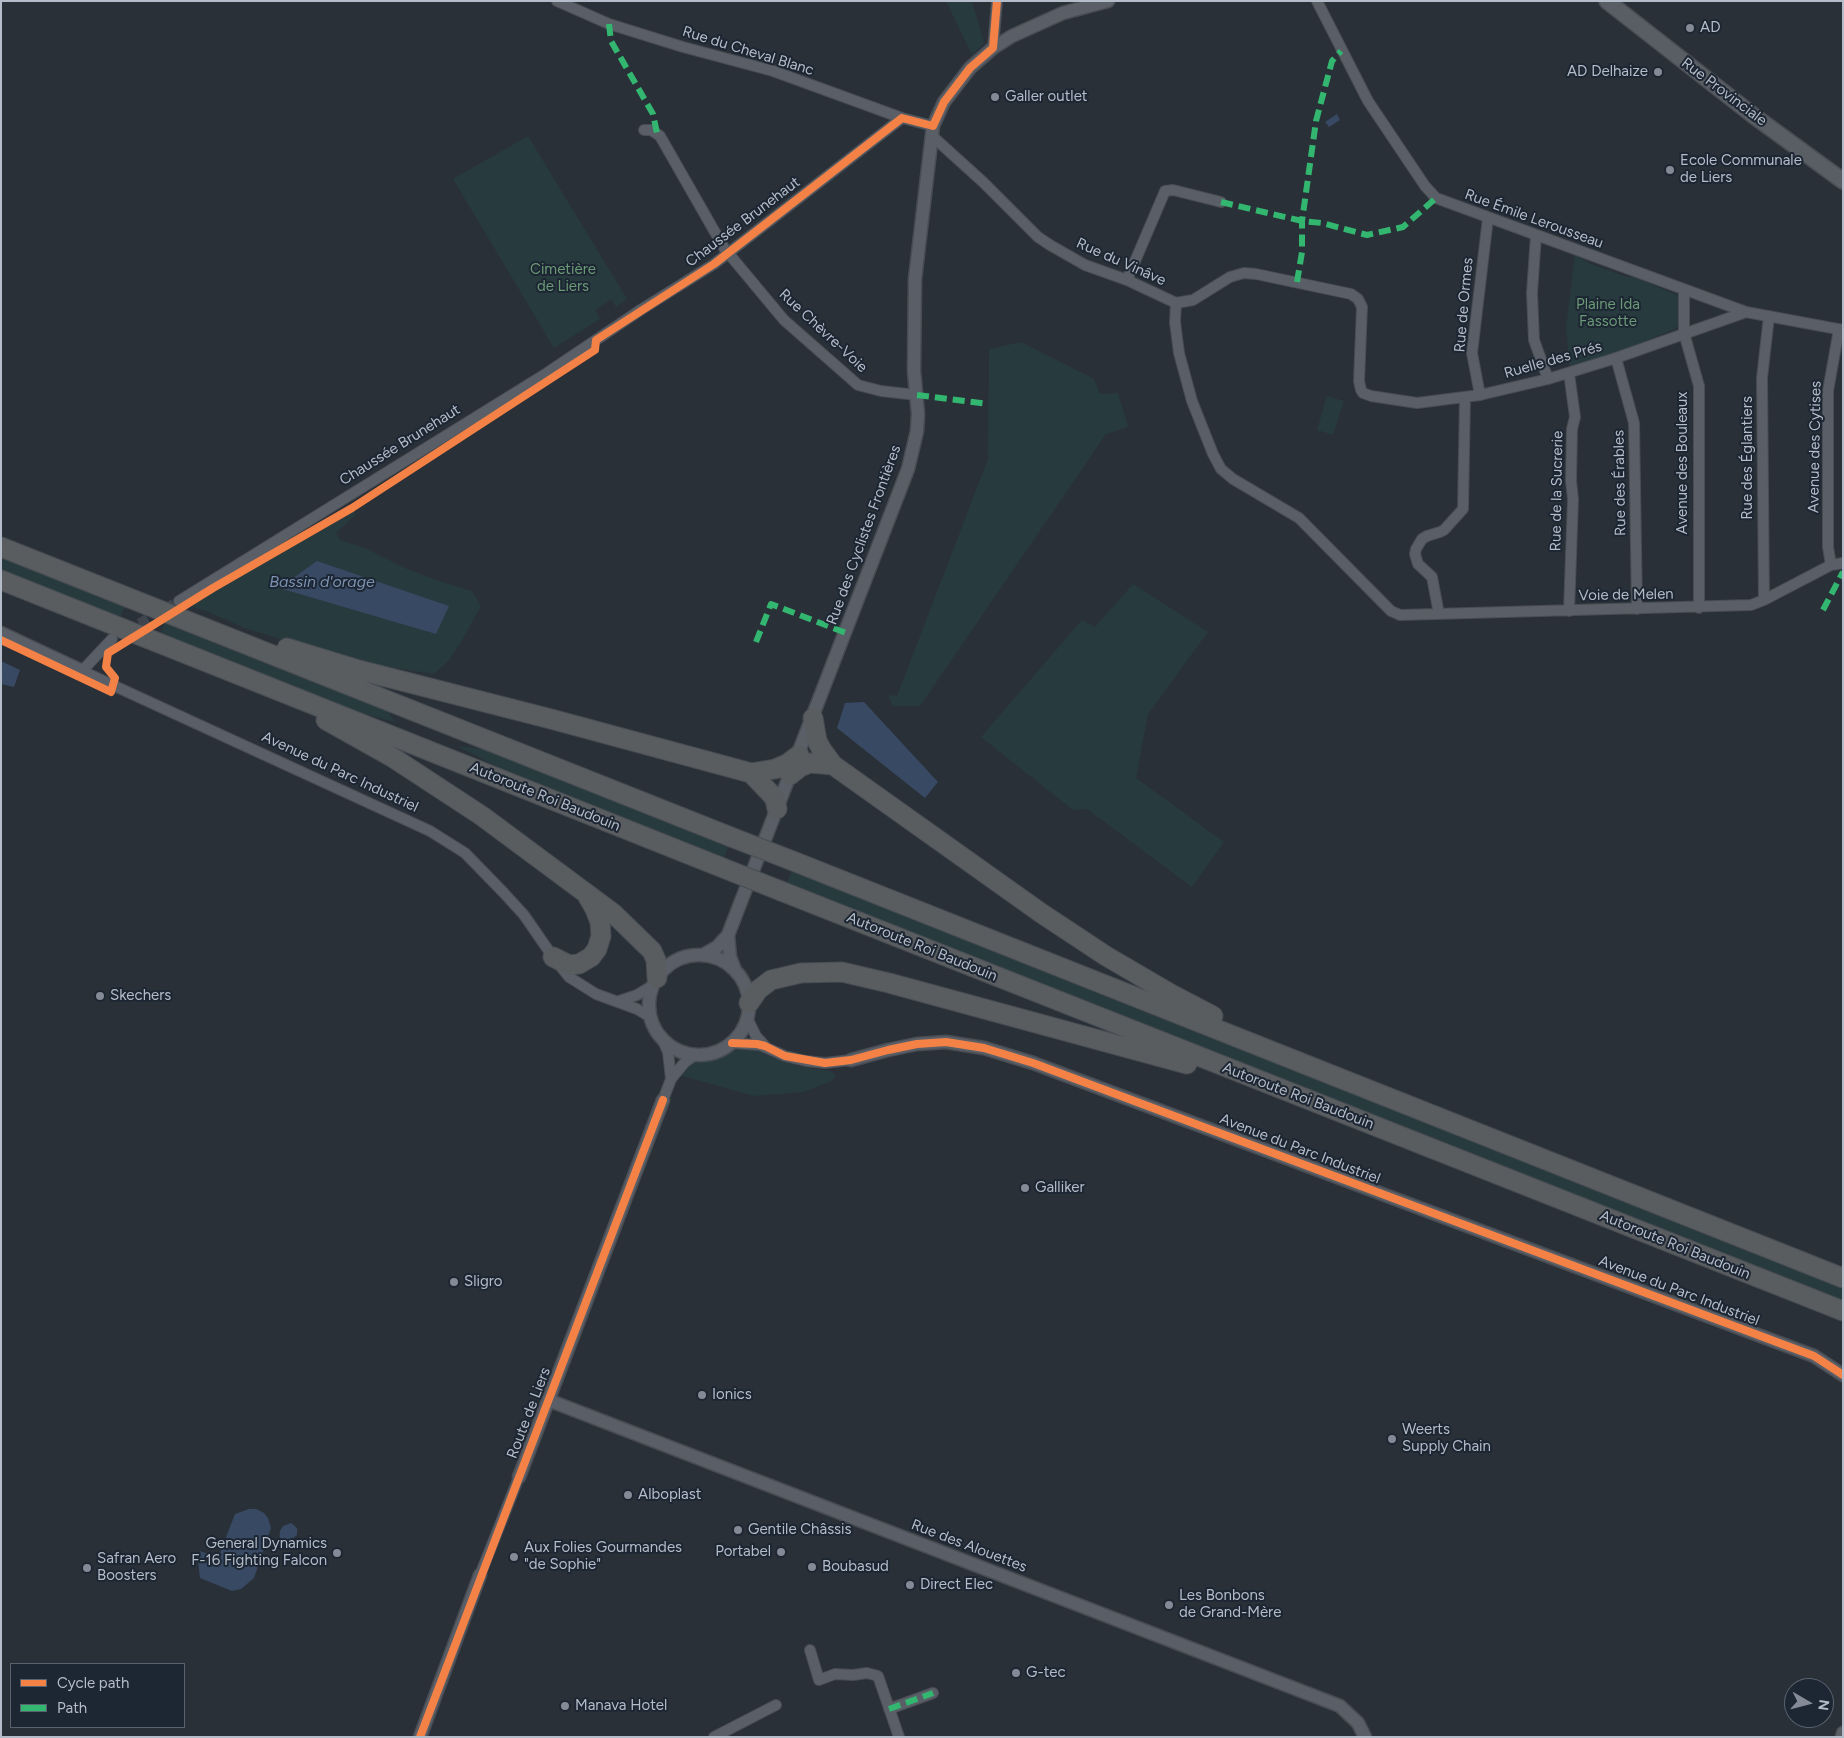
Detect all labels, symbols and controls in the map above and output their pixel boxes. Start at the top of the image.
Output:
place label: AD [1700,19,1720,37]
street label: Rue du Cheval Blanc [680,22,816,80]
marker: AD [1684,22,1696,34]
street label: Rue Provinciale [1678,54,1770,130]
place label: AD Delhaize [1567,63,1648,81]
marker: AD Delhaize [1652,66,1664,78]
place label: Galler outlet [1005,88,1088,106]
marker: Galler outlet [989,91,1001,103]
place label: Ecole Communale de Liers [1680,152,1802,187]
marker: Ecole Communale de Liers [1664,164,1676,176]
street label: Chaussée Brunehaut [682,173,804,271]
street label: Rue Émile Lerousseau [1462,186,1606,252]
street label: Rue du Vinâve [1073,234,1169,290]
street label: Rue de Ormes [1451,257,1477,353]
park label: Cimetière de Liers [530,261,596,296]
street label: Rue Chèvre-Voie [775,285,871,377]
park label: Plaine Ida Fassotte [1576,296,1640,331]
street label: Ruelle des Prés [1502,337,1604,383]
street label: Avenue des Cytises [1805,381,1825,513]
street label: Avenue des Bouleaux [1674,392,1692,534]
street label: Rue des Églantiers [1739,396,1757,520]
street label: Chaussée Brunehaut [337,401,463,489]
street label: Rue des Érables [1610,430,1630,536]
street label: Rue de la Sucrerie [1547,431,1567,551]
street label: Rue des Cyclistes Frontières [823,443,905,627]
water label: Bassin d'orage [269,572,375,592]
street label: Voie de Melen [1578,585,1674,605]
street label: Avenue du Parc Industriel [259,728,421,816]
street label: Autoroute Roi Baudouin [467,759,623,835]
street label: Autoroute Roi Baudouin [844,909,1000,985]
place label: Skechers [110,987,171,1005]
marker: Skechers [94,990,106,1002]
street label: Autoroute Roi Baudouin [1220,1059,1376,1133]
street label: Avenue du Parc Industriel [1217,1110,1383,1188]
place label: Galliker [1035,1179,1085,1197]
marker: Galliker [1019,1182,1031,1194]
street label: Autoroute Roi Baudouin [1597,1207,1753,1283]
street label: Avenue du Parc Industriel [1596,1252,1762,1330]
place label: Sligro [464,1273,503,1291]
marker: Sligro [448,1276,460,1288]
street label: Route de Liers [503,1365,555,1461]
place label: Ionics [712,1386,752,1404]
marker: Ionics [696,1389,708,1401]
place label: Weerts Supply Chain [1402,1421,1491,1456]
marker: Weerts Supply Chain [1386,1433,1398,1445]
place label: Alboplast [638,1486,701,1504]
marker: Alboplast [622,1489,634,1501]
street label: Rue des Alouettes [909,1516,1029,1576]
place label: Gentile Châssis [748,1521,852,1539]
marker: Gentile Châssis [732,1524,744,1536]
place label: General Dynamics F-16 Fighting Falcon [191,1535,327,1570]
place label: Aux Folies Gourmandes "de Sophie" [524,1539,682,1574]
place label: Portabel [715,1543,771,1561]
marker: Portabel [775,1546,787,1558]
marker: General Dynamics F-16 Fighting Falcon [331,1547,343,1559]
place label: Safran Aero Boosters [97,1550,176,1585]
marker: Aux Folies Gourmandes "de Sophie" [508,1551,520,1563]
place label: Boubasud [822,1558,889,1576]
marker: Boubasud [806,1561,818,1573]
marker: Safran Aero Boosters [81,1562,93,1574]
place label: Direct Elec [920,1576,993,1594]
marker: Direct Elec [904,1579,916,1591]
place label: Les Bonbons de Grand-Mère [1179,1587,1281,1622]
marker: Les Bonbons de Grand-Mère [1163,1599,1175,1611]
legend [10,1663,185,1728]
place label: G-tec [1026,1664,1066,1682]
marker: G-tec [1010,1667,1022,1679]
text: Cycle path [57,1674,129,1692]
north arrow [1784,1678,1834,1728]
place label: Manava Hotel [575,1697,667,1715]
text: N [1814,1698,1833,1712]
text: Path [57,1699,87,1717]
marker: Manava Hotel [559,1700,571,1712]

